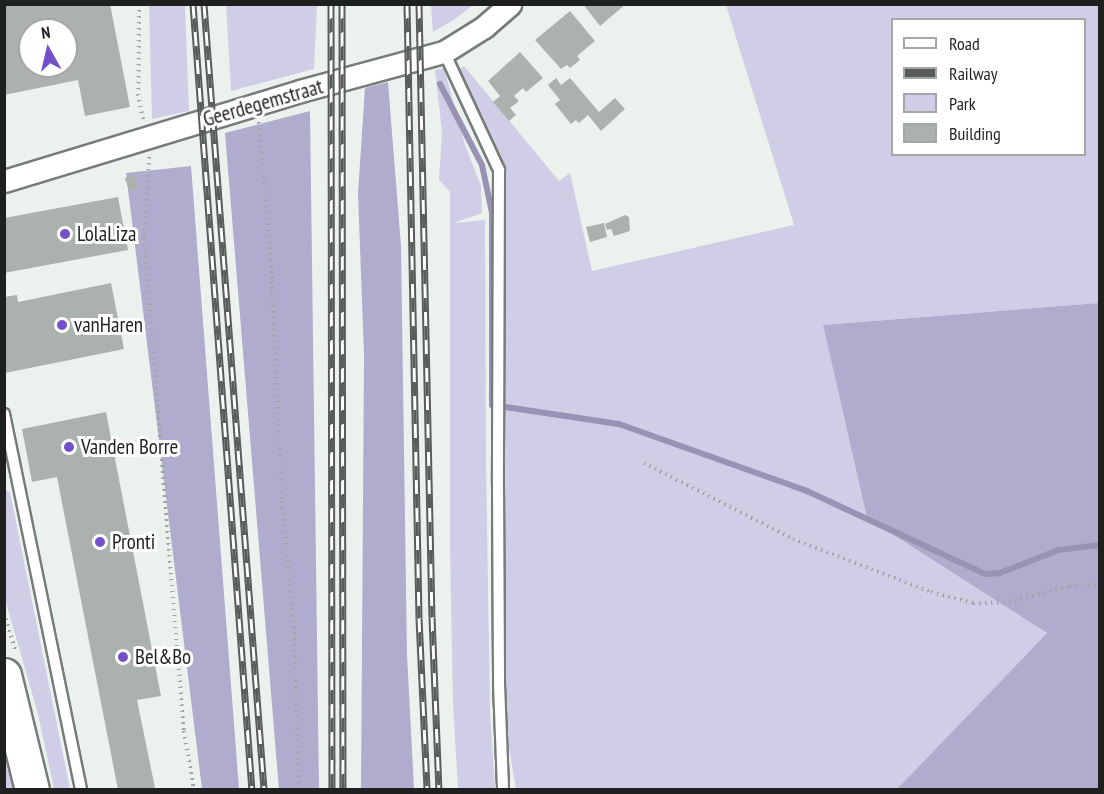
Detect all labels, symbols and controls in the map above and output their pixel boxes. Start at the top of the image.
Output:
north arrow [18,18,78,78]
legend [891,18,1086,156]
text: N [40,22,51,43]
text: Road [949,32,980,55]
text: Railway [949,62,998,85]
street label: Geerdegemstraat [200,74,326,132]
text: Park [949,92,976,115]
text: Building [949,122,1001,145]
place label: LolaLiza [77,221,136,247]
marker: LolaLiza [58,227,72,241]
place label: vanHaren [74,312,143,338]
marker: vanHaren [55,318,69,332]
place label: Vanden Borre [81,434,178,460]
marker: Vanden Borre [62,440,76,454]
place label: Pronti [112,529,155,555]
marker: Pronti [93,535,107,549]
place label: Bel&Bo [135,644,191,670]
marker: Bel&Bo [116,650,130,664]

